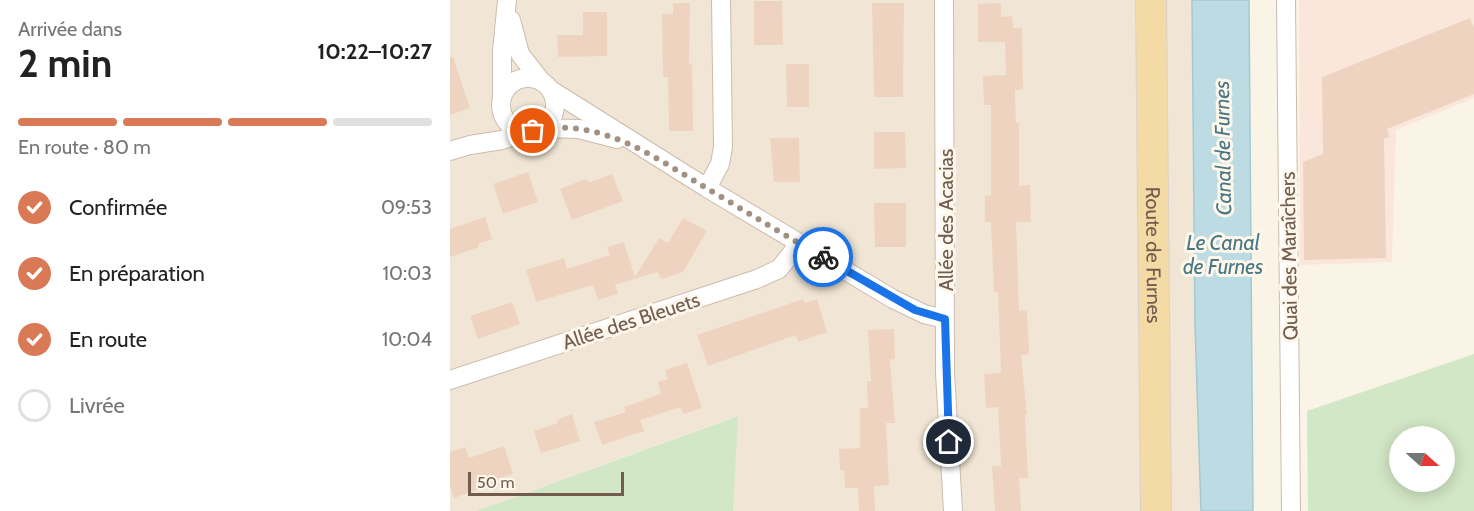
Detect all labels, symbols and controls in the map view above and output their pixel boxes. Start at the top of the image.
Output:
text: Arrivée dans [18,17,122,41]
text: 10:22–10:27 [317,38,432,65]
text: 2 min [18,39,112,87]
water label: Canal de Furnes [1209,81,1236,216]
pin [507,105,558,156]
icon: bag [516,114,549,147]
text: En route · 80 m [18,135,151,159]
street label: Allée des Acacias [934,149,958,291]
street label: Quai des Maraîchers [1276,171,1302,341]
street label: Route de Furnes [1141,187,1166,323]
icon: check [18,191,51,224]
text: Confirmée [69,194,167,221]
text: 09:53 [381,195,432,219]
courier [793,227,853,287]
water label: Le Canal de Furnes [1183,230,1263,279]
icon: bike [807,241,840,274]
icon: check [18,257,51,290]
text: En préparation [69,260,205,287]
text: 10:03 [383,261,432,285]
street label: Allée des Bleuets [559,287,703,355]
icon: check [18,323,51,356]
text: En route [69,326,147,353]
text: 10:04 [382,327,432,351]
text: Livrée [69,392,125,419]
pin [923,416,974,467]
icon: home [932,425,965,458]
north arrow [1389,426,1455,492]
map controls [1389,426,1455,492]
scale bar [468,469,624,496]
text: 50 m [477,473,514,492]

